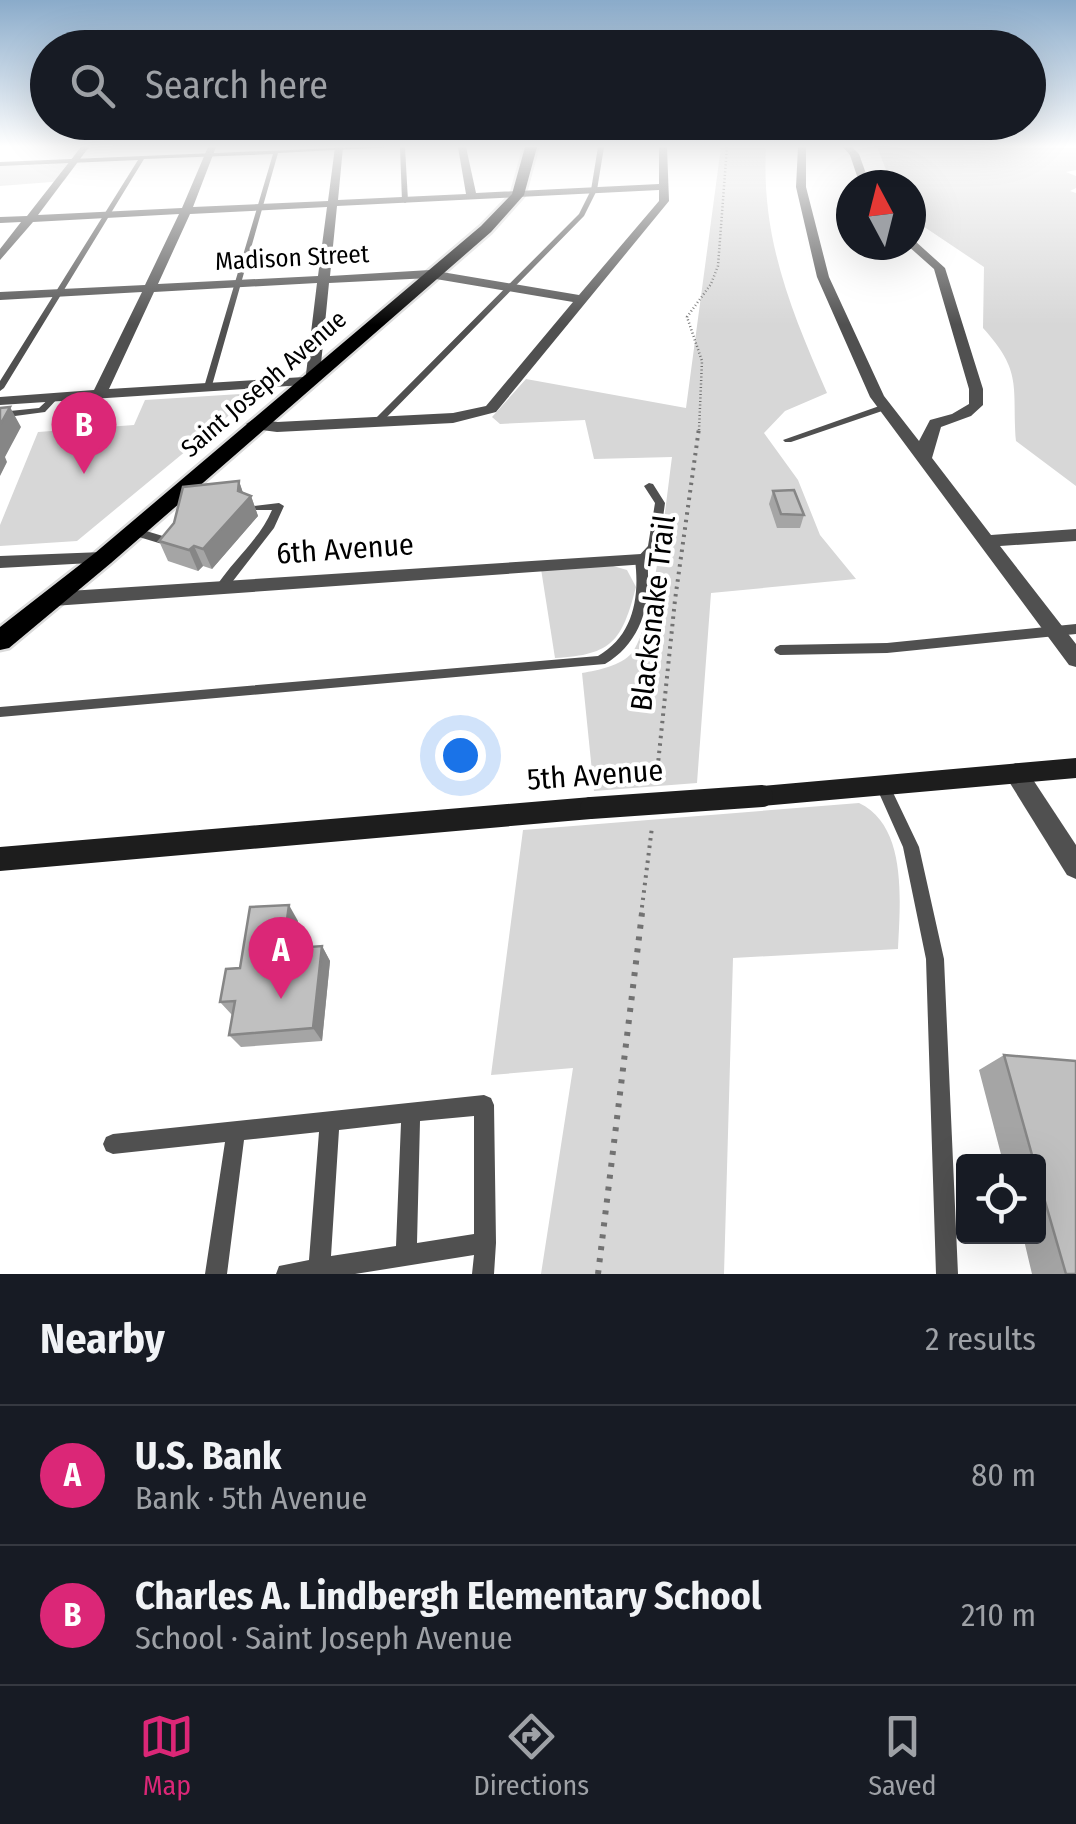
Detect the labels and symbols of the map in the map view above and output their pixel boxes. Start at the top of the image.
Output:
north arrow [836,170,926,260]
street label: Madison Street [214,239,371,277]
street label: Saint Joseph Avenue [175,304,353,464]
pin: B [52,392,116,474]
street label: Blacksnake Trail [623,513,683,713]
street label: 6th Avenue [275,526,415,572]
your location [435,730,486,781]
street label: 5th Avenue [526,752,664,798]
pin: A [248,916,314,999]

